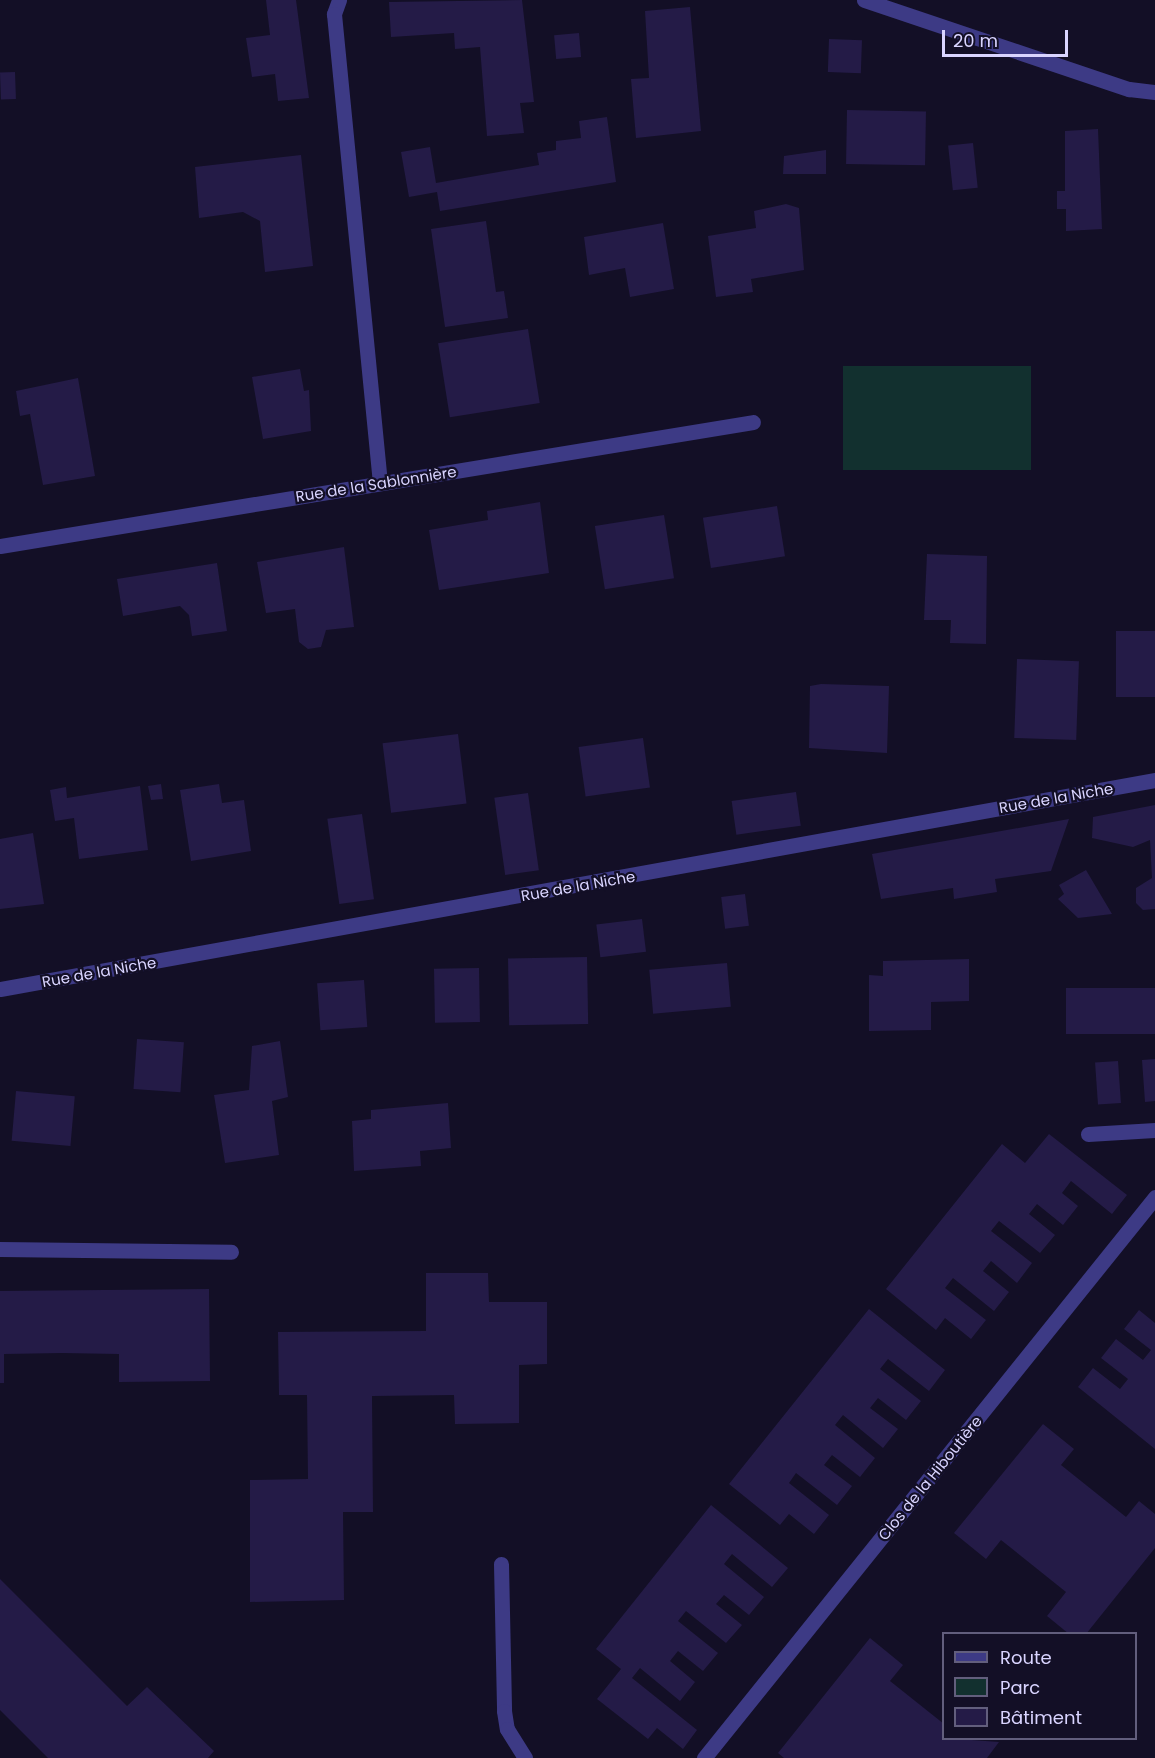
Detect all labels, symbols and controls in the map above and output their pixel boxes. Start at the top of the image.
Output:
scale bar [945,18,1071,56]
text: 20 m [953,28,998,53]
street label: Rue de la Sablonnière [294,462,458,506]
street label: Rue de la Niche [998,779,1114,817]
street label: Rue de la Niche [520,867,636,905]
street label: Rue de la Niche [41,953,157,991]
street label: Clos de la Hiboutière [874,1412,986,1544]
legend [942,1632,1137,1740]
text: Route [1000,1645,1052,1670]
text: Parc [1000,1675,1040,1700]
text: Bâtiment [1000,1705,1082,1730]

